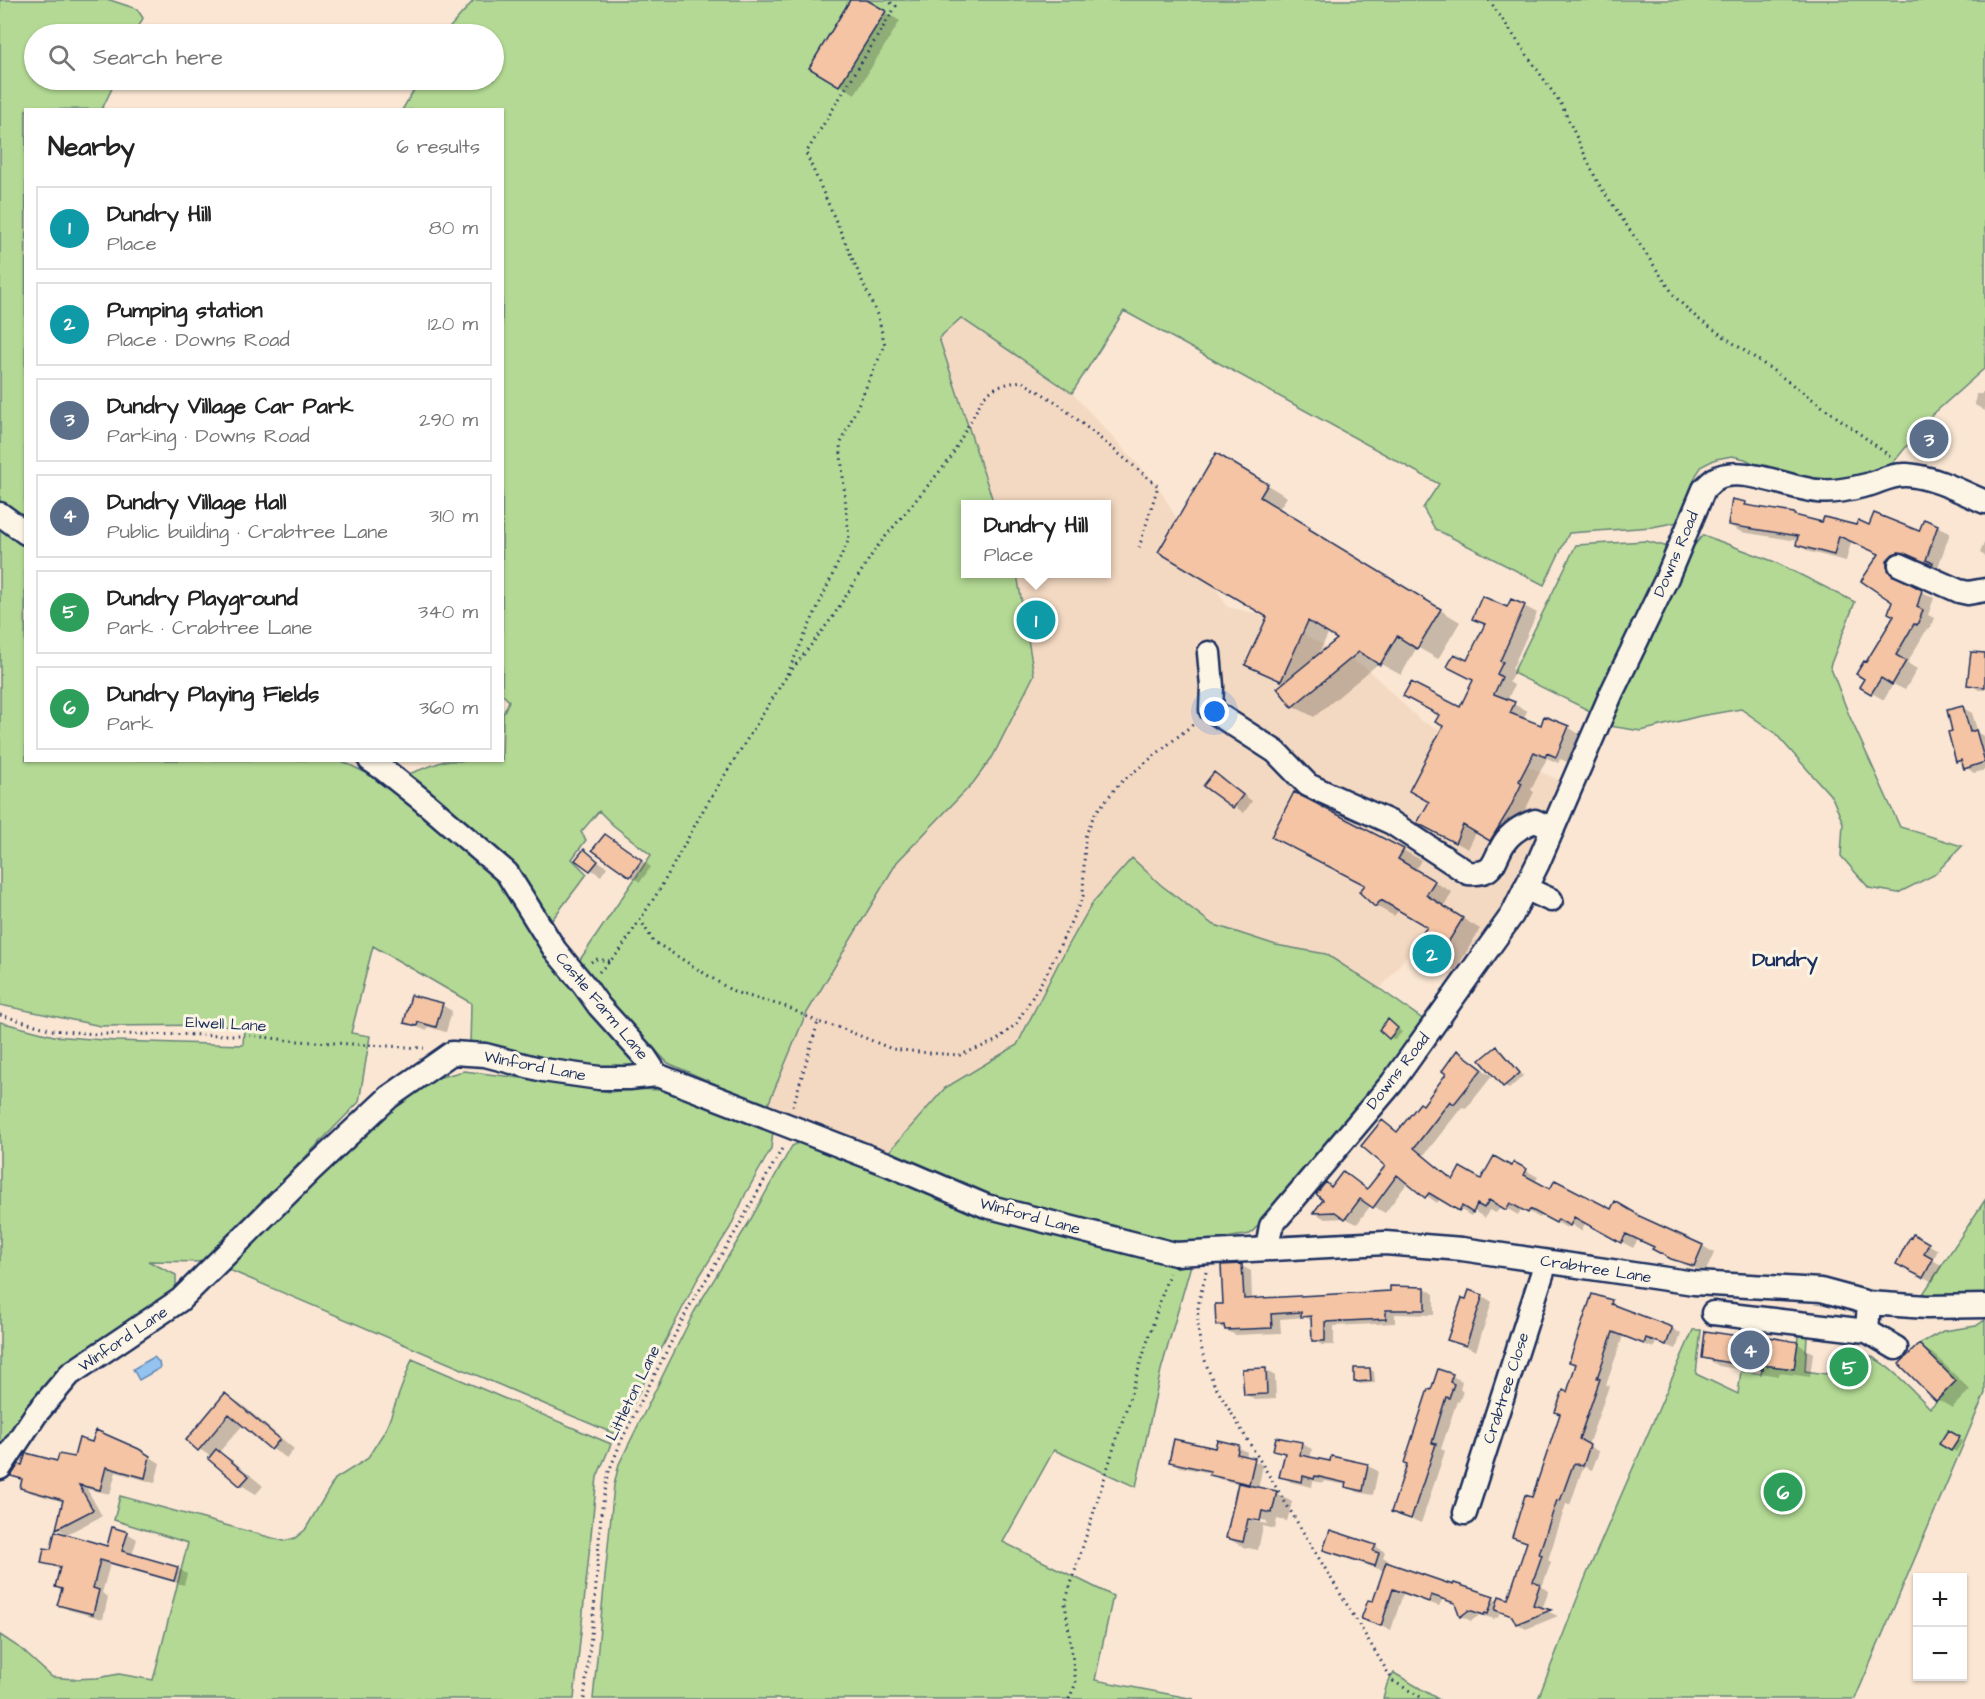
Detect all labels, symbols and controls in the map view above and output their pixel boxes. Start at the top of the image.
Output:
search box [24,24,504,90]
icon: search [45,41,78,74]
text: Search here [93,42,223,73]
text: Nearby [48,129,135,165]
text: 6 results [396,133,480,161]
text: Dundry Hill [107,199,211,230]
text: 1 [68,214,71,242]
text: 80 m [429,214,478,242]
text: Place [107,230,157,258]
text: Pumping station [107,295,263,326]
text: 2 [64,310,75,338]
text: 120 m [428,310,478,338]
text: Place · Downs Road [107,326,290,354]
text: Dundry Village Car Park [107,391,354,422]
text: 3 [64,406,75,434]
text: 290 m [419,406,478,434]
pin: 3 [1910,416,1948,462]
text: Parking · Downs Road [107,422,310,450]
text: Dundry Village Hall [107,487,286,518]
popup [961,500,1111,578]
text: 4 [63,502,76,530]
text: 310 m [429,502,478,530]
street label: Downs Road [1648,508,1704,600]
text: Dundry Hill [984,510,1088,541]
text: Public building · Crabtree Lane [107,518,388,546]
text: Place [984,541,1033,569]
text: Dundry Playground [107,583,298,614]
text: 5 [62,598,77,626]
text: 340 m [418,598,478,626]
pin: 1 [1016,598,1056,642]
text: Park · Crabtree Lane [107,614,312,642]
text: Dundry Playing Fields [107,679,319,710]
text: 6 [63,694,76,722]
text: 360 m [419,694,478,722]
your location [1200,697,1229,726]
text: Park [107,710,153,738]
pin: 2 [1412,932,1452,976]
district label: Dundry [1752,946,1818,975]
street label: Castle Farm Lane [550,947,654,1065]
street label: Elwell Lane [185,1011,267,1037]
street label: Downs Road [1361,1028,1435,1114]
street label: Winford Lane [482,1045,588,1087]
street label: Winford Lane [977,1192,1083,1240]
street label: Crabtree Lane [1539,1249,1653,1289]
street label: Winford Lane [74,1301,172,1377]
pin: 4 [1730,1328,1770,1372]
street label: Crabtree Close [1478,1329,1534,1446]
street label: Littleton Lane [600,1341,666,1444]
pin: 5 [1830,1344,1868,1390]
pin: 6 [1764,1470,1802,1514]
map controls [1913,1573,1967,1681]
button: + [1913,1573,1967,1627]
button: − [1913,1627,1967,1681]

